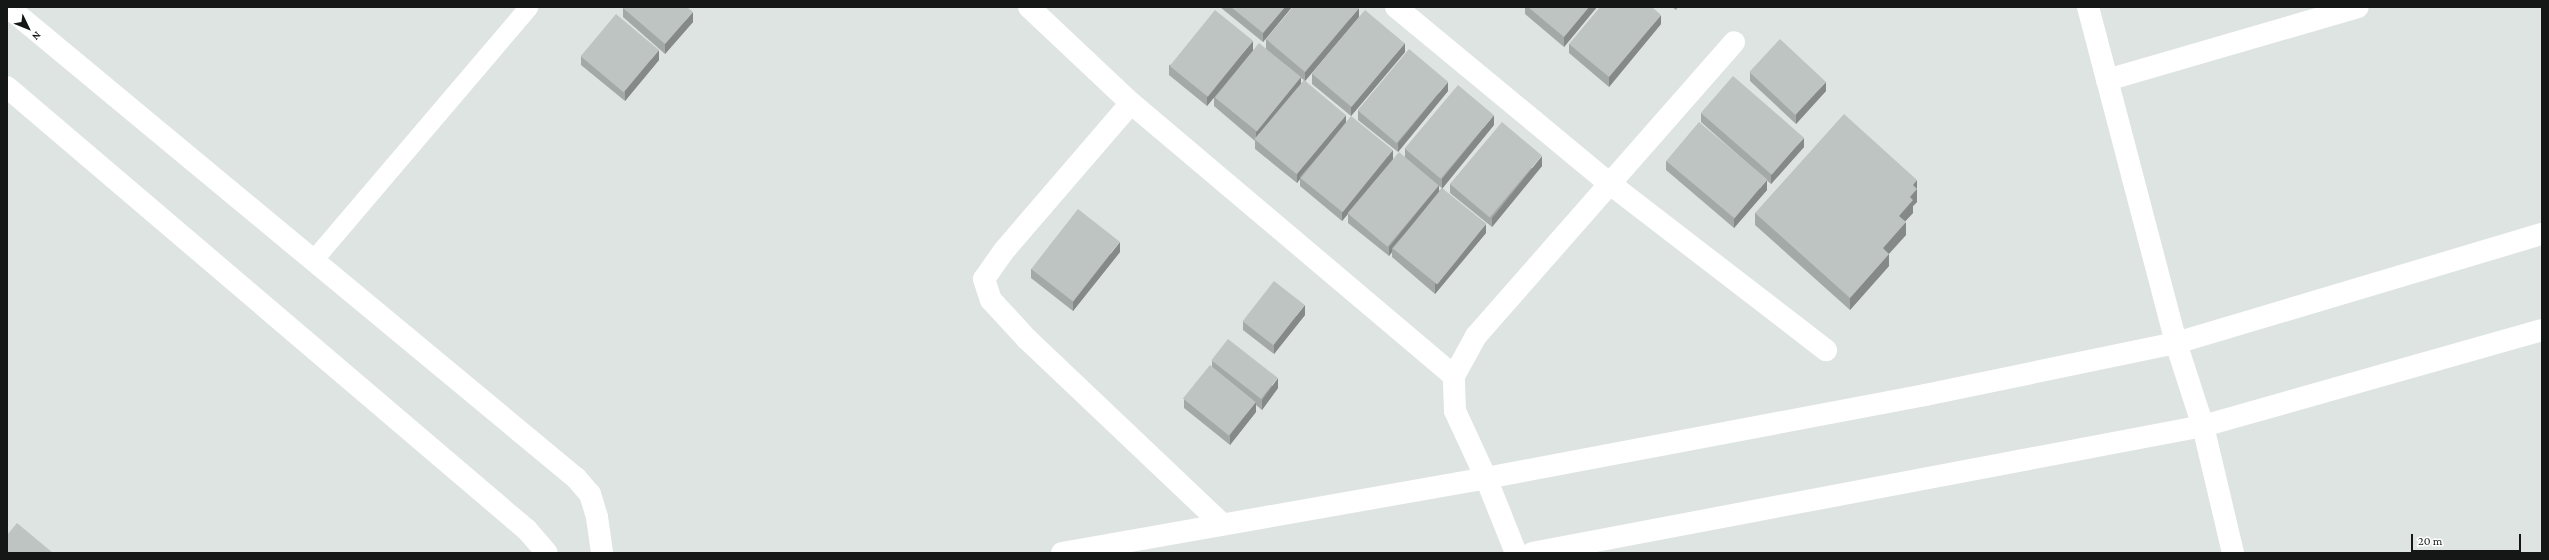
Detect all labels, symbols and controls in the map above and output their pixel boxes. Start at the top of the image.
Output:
north arrow [8,8,48,48]
text: N [30,29,44,43]
scale bar [2413,526,2523,552]
text: 20 m [2418,534,2442,548]

